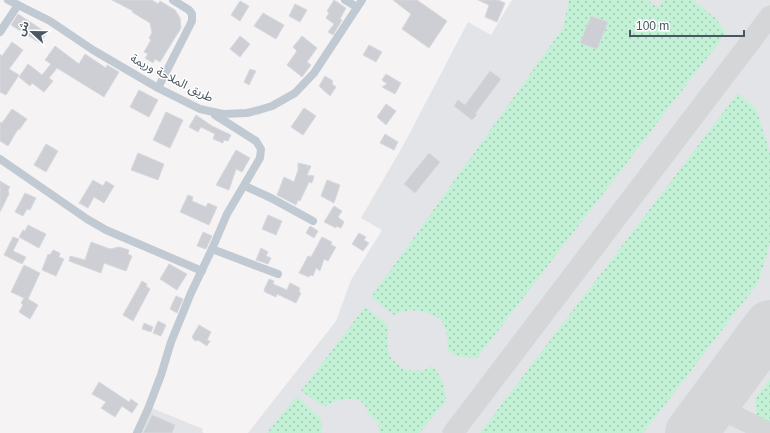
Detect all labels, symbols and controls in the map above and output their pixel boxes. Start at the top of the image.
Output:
north arrow [12,12,52,52]
scale bar [630,12,744,38]
text: ش [14,19,32,38]
text: 100 m [636,19,669,33]
street label: طريق الملاحة وريمة [128,51,216,106]

